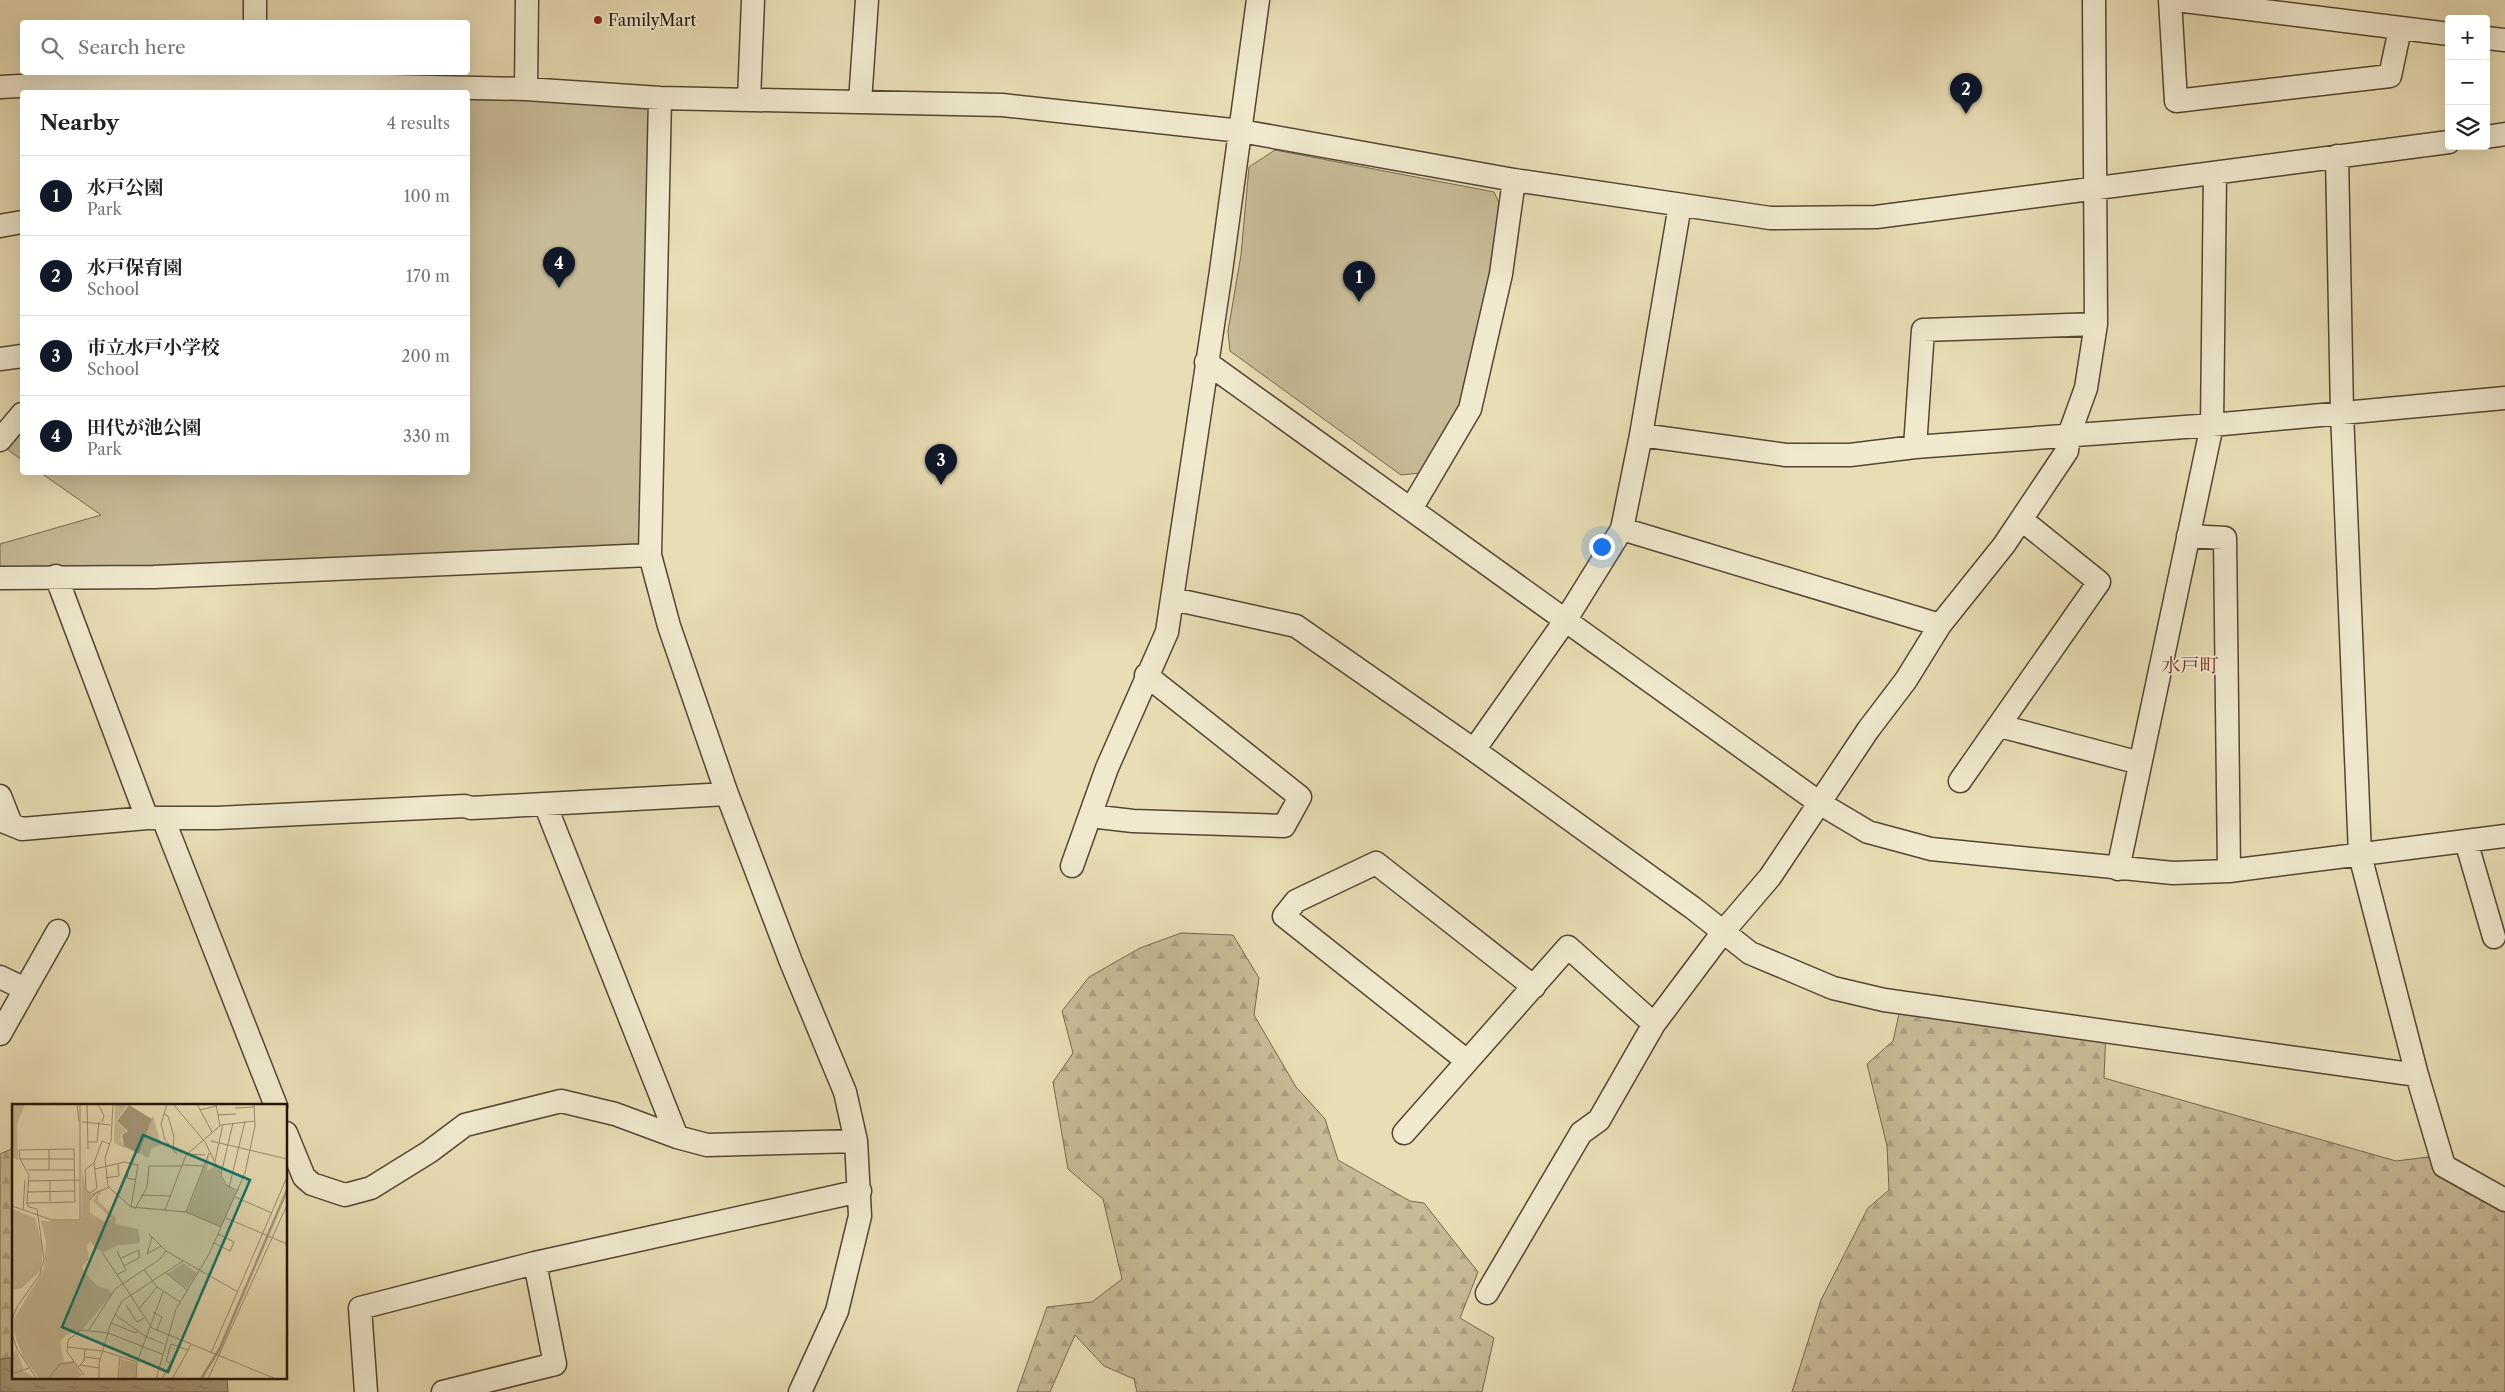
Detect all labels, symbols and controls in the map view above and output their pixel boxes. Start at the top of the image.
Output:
place label: FamilyMart [608,10,696,30]
marker: FamilyMart [592,14,604,26]
map controls [2445,15,2490,150]
button: + [2445,15,2490,60]
search box [20,20,470,75]
icon: search [38,34,66,62]
text: Search here [78,36,186,59]
button: − [2445,60,2490,105]
pin: 2 [1950,73,1982,114]
button: layers [2445,105,2490,150]
text: Nearby [40,110,119,135]
text: 4 results [387,113,450,133]
text: 水戸公園 [87,176,163,199]
text: 1 [52,186,60,206]
text: 100 m [404,186,450,206]
text: Park [87,199,122,219]
pin: 4 [543,247,575,288]
text: 水戸保育園 [87,256,182,279]
pin: 1 [1343,261,1375,302]
text: 2 [51,266,61,286]
text: 170 m [406,266,450,286]
text: School [87,279,139,299]
text: 市立水戸小学校 [87,336,220,359]
text: 3 [51,346,61,366]
text: 200 m [401,346,450,366]
text: School [87,359,139,379]
text: 田代が池公園 [87,416,201,439]
text: 4 [51,426,61,446]
text: 330 m [403,426,450,446]
text: Park [87,439,122,459]
pin: 3 [925,444,957,485]
your location [1589,534,1615,560]
district label: 水戸町 [2161,654,2219,677]
inset map [12,1104,288,1380]

